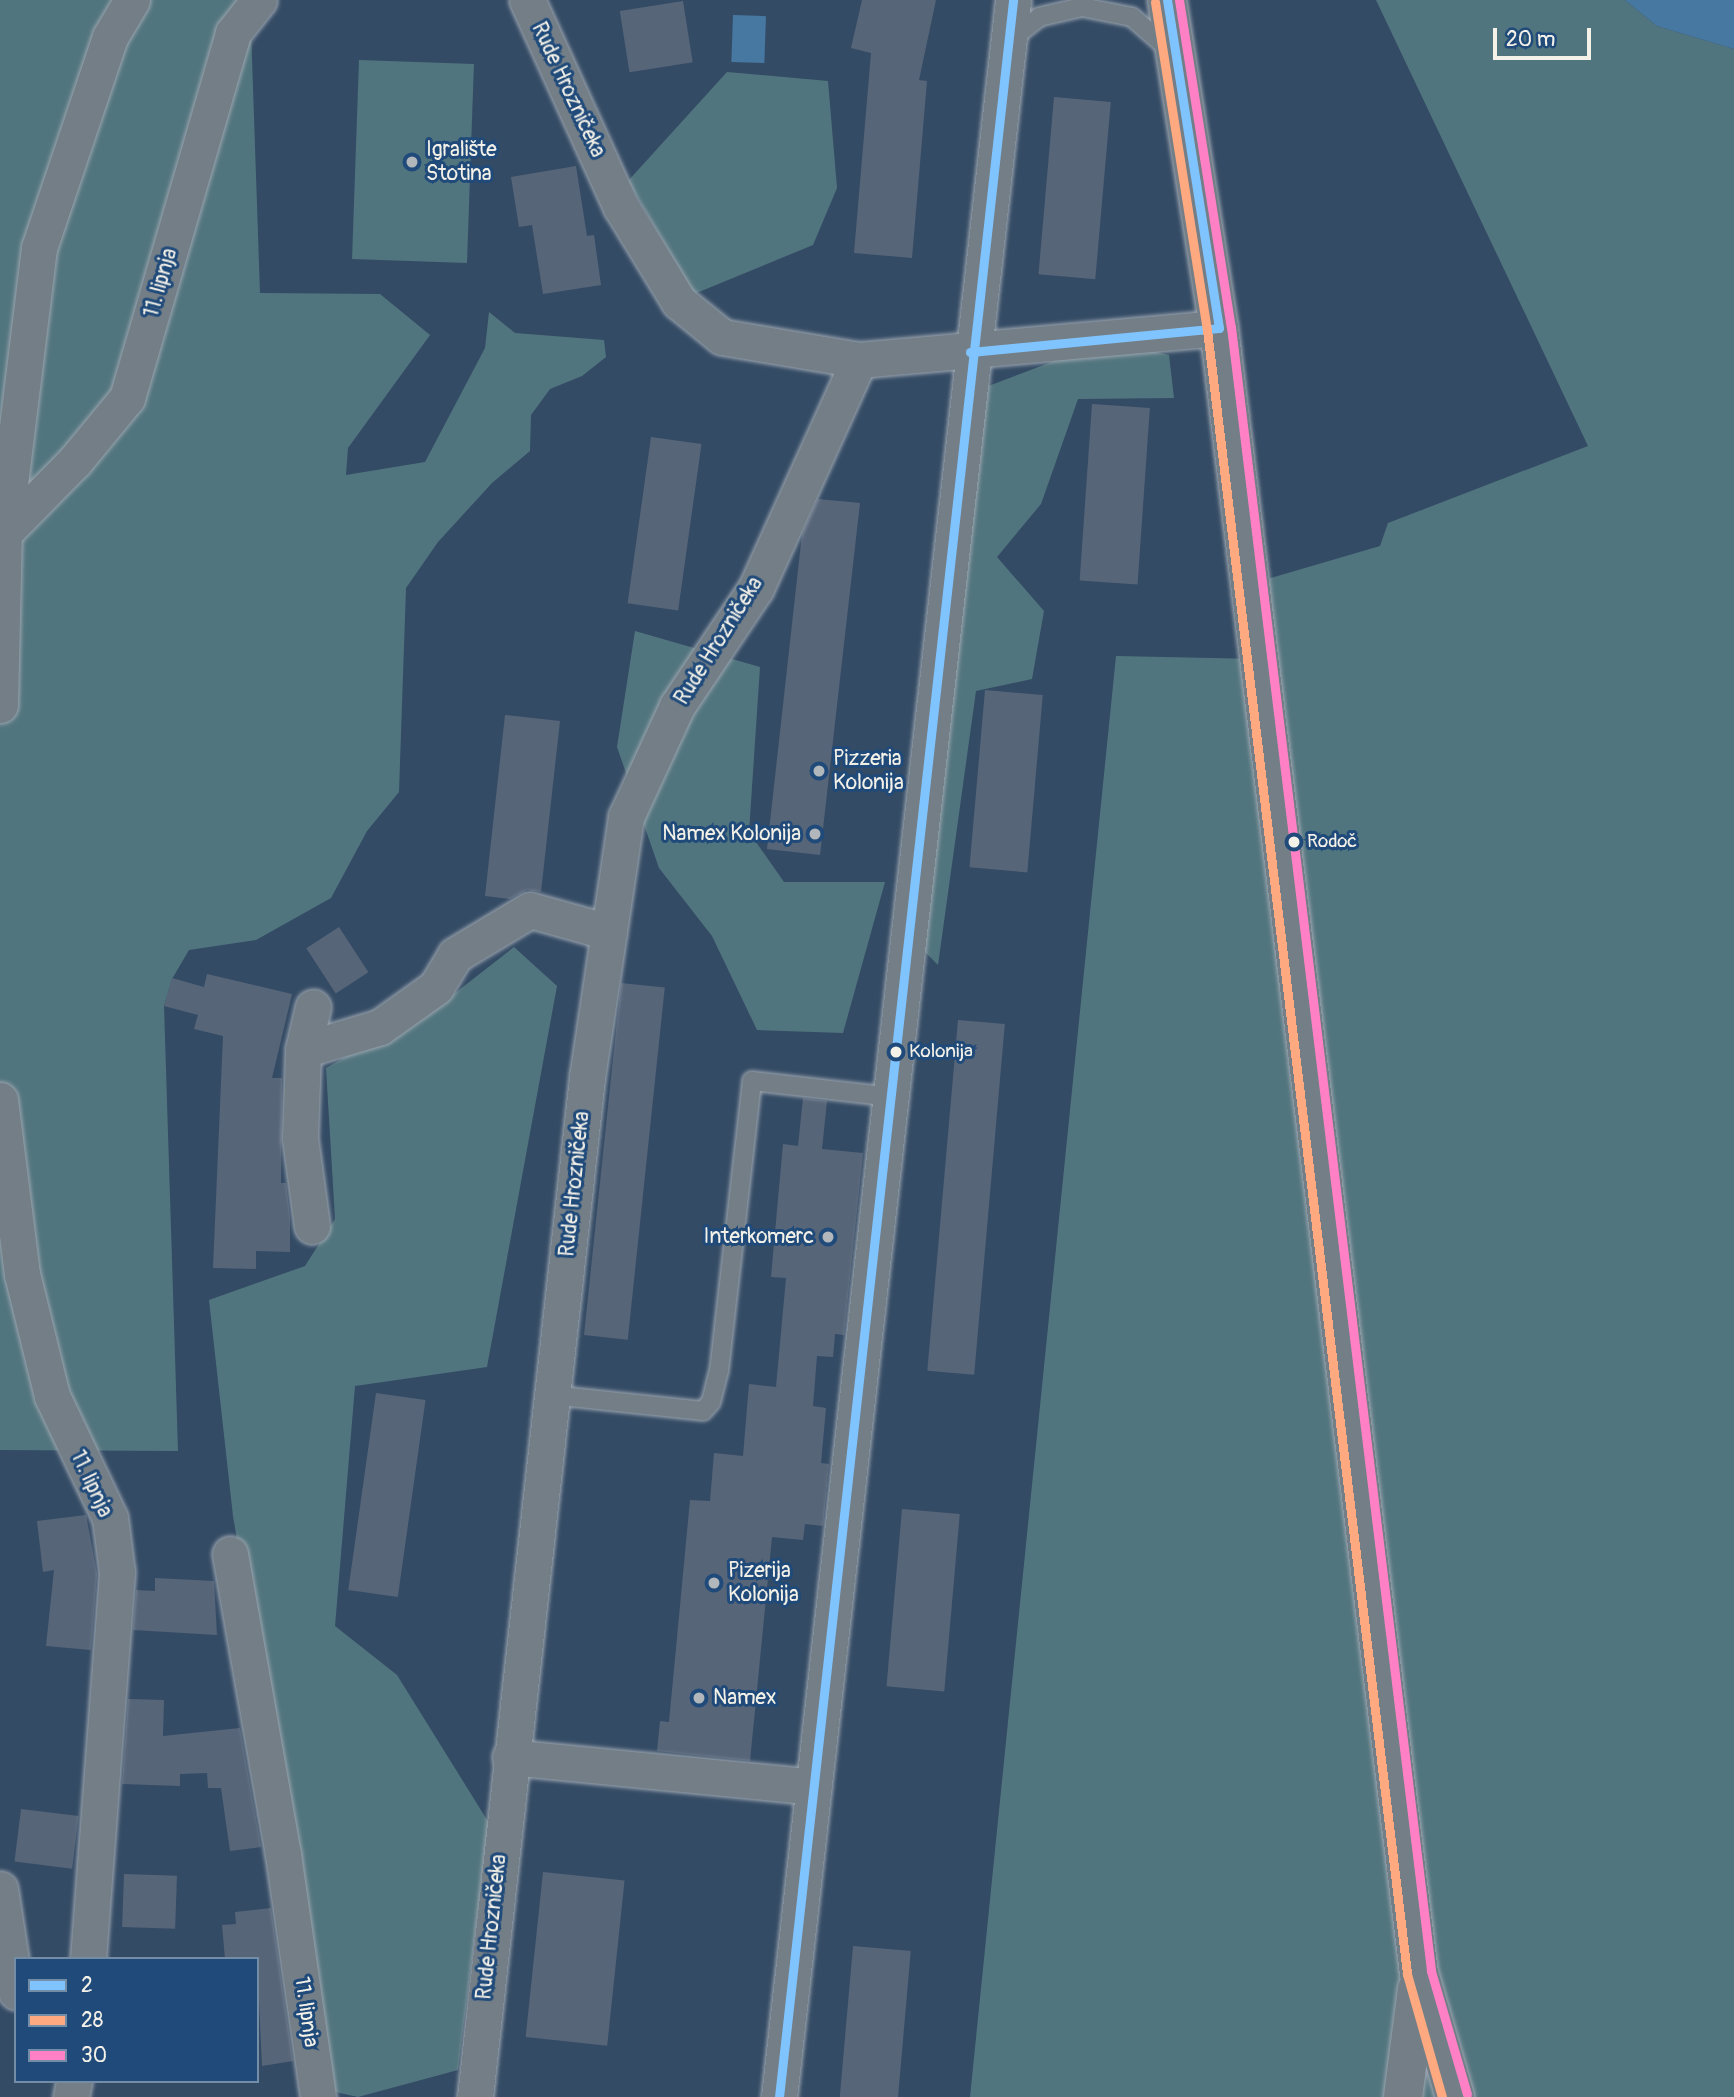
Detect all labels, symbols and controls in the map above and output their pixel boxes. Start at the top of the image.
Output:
scale bar [1496,14,1594,58]
street label: Rude Hrozničeka [526,18,610,162]
text: 20 m [1506,26,1555,53]
place label: Igralište Stotina [426,137,497,187]
marker: Igralište Stotina [404,154,420,170]
street label: 11. lipnja [139,246,183,320]
street label: Rude Hrozničeka [670,572,768,710]
place label: Pizzeria Kolonija [833,746,904,796]
marker: Pizzeria Kolonija [811,763,827,779]
place label: Namex Kolonija [662,821,801,847]
marker: Namex Kolonija [807,826,823,842]
place label: Rodoč [1307,831,1357,853]
marker: Rodoč [1287,835,1301,849]
place label: Kolonija [909,1041,973,1063]
marker: Kolonija [889,1045,903,1059]
street label: Rude Hrozničeka [555,1110,595,1258]
place label: Interkomerc [704,1224,814,1250]
marker: Interkomerc [820,1229,836,1245]
street label: 11. lipnja [65,1447,117,1521]
place label: Pizerija Kolonija [728,1558,799,1608]
marker: Pizerija Kolonija [706,1575,722,1591]
place label: Namex [713,1685,776,1711]
marker: Namex [691,1690,707,1706]
street label: Rude Hrozničeka [472,1853,512,2001]
legend [14,1957,259,2083]
text: 2 [81,1972,93,1999]
street label: 11. lipnja [289,1975,323,2049]
text: 28 [81,2007,103,2034]
text: 30 [81,2042,107,2069]

